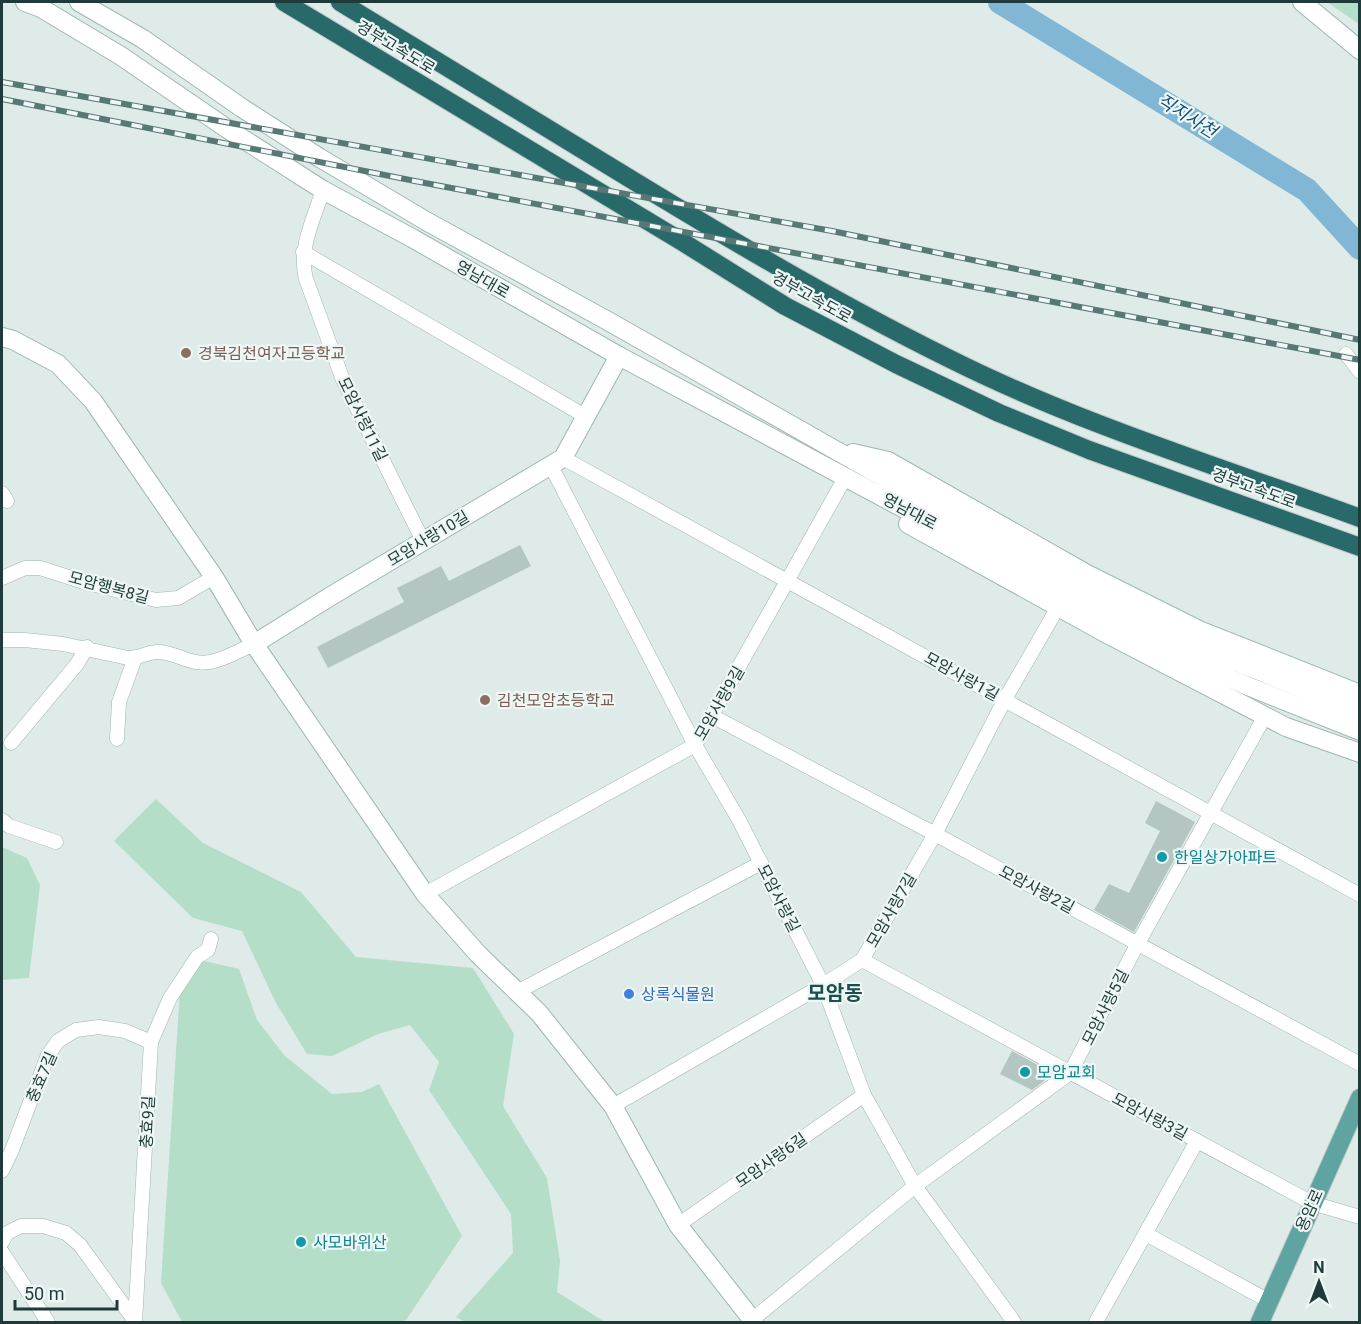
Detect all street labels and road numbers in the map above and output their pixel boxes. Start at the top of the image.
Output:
street label: 경부고속도로 [353,17,439,78]
street label: 영남대로 [452,256,513,303]
street label: 경부고속도로 [769,268,855,327]
street label: 모암사랑11길 [334,374,391,465]
street label: 경부고속도로 [1209,464,1299,513]
street label: 영남대로 [879,489,940,534]
street label: 모암사랑10길 [384,507,472,570]
street label: 모암행복8길 [67,568,151,607]
street label: 모암사랑1길 [921,648,1002,705]
street label: 모암사랑9길 [691,663,748,744]
street label: 모암사랑길 [753,861,804,935]
street label: 모암사랑2길 [996,862,1078,917]
street label: 모암사랑7길 [863,870,920,951]
street label: 모암사랑5길 [1078,966,1133,1048]
street label: 충효7길 [22,1049,61,1105]
street label: 모암사랑3길 [1109,1089,1191,1144]
street label: 충효9길 [137,1095,158,1149]
street label: 모암사랑6길 [732,1129,811,1192]
street label: 용암로 [1292,1186,1327,1234]

